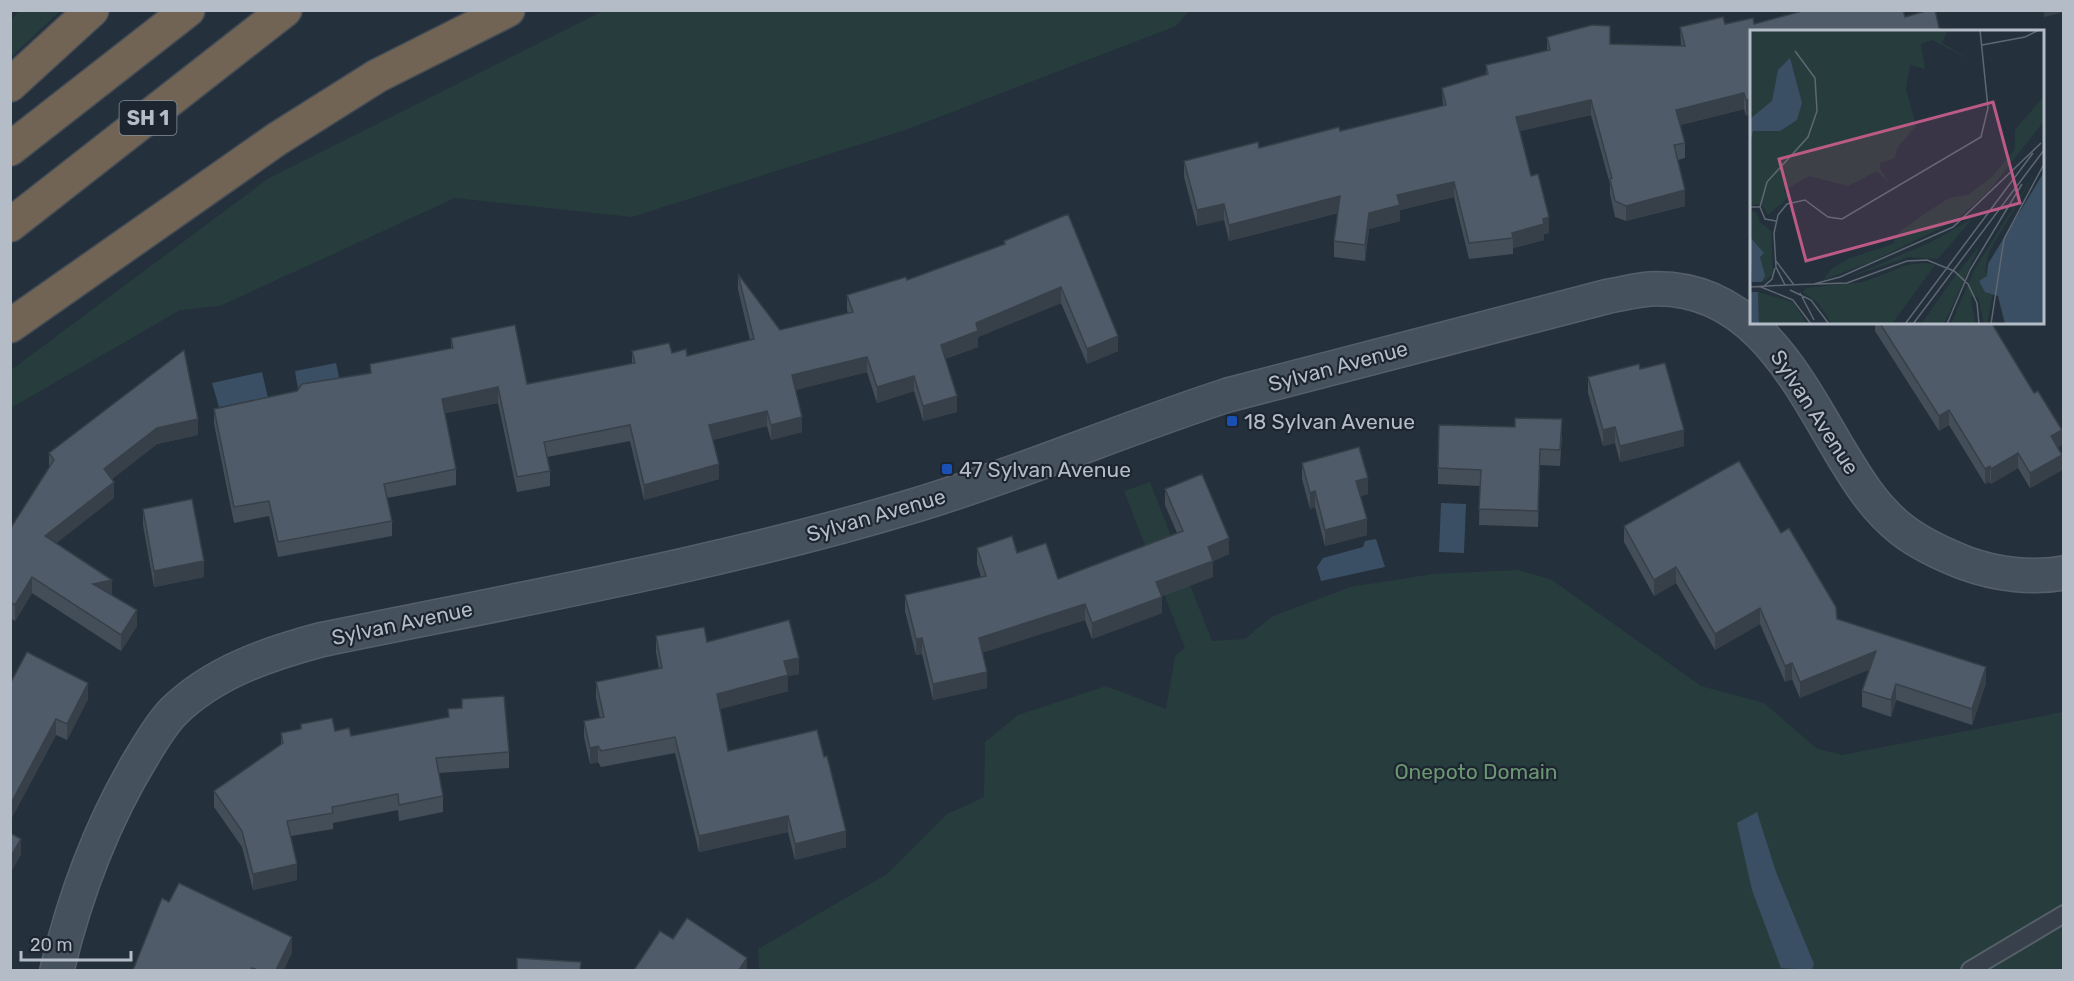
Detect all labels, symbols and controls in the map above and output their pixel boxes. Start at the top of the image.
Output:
inset map [1750,30,2044,324]
road number: SH 1 [120,101,176,135]
street label: Sylvan Avenue [1265,335,1411,397]
street label: Sylvan Avenue [1765,345,1865,479]
place label: 18 Sylvan Avenue [1244,409,1415,434]
marker: 18 Sylvan Avenue [1225,414,1239,428]
place label: 47 Sylvan Avenue [959,457,1131,482]
marker: 47 Sylvan Avenue [940,462,954,476]
street label: Sylvan Avenue [804,483,948,547]
street label: Sylvan Avenue [329,596,475,650]
park label: Onepoto Domain [1394,759,1558,784]
scale bar [21,924,130,962]
text: 20 m [30,934,72,956]

